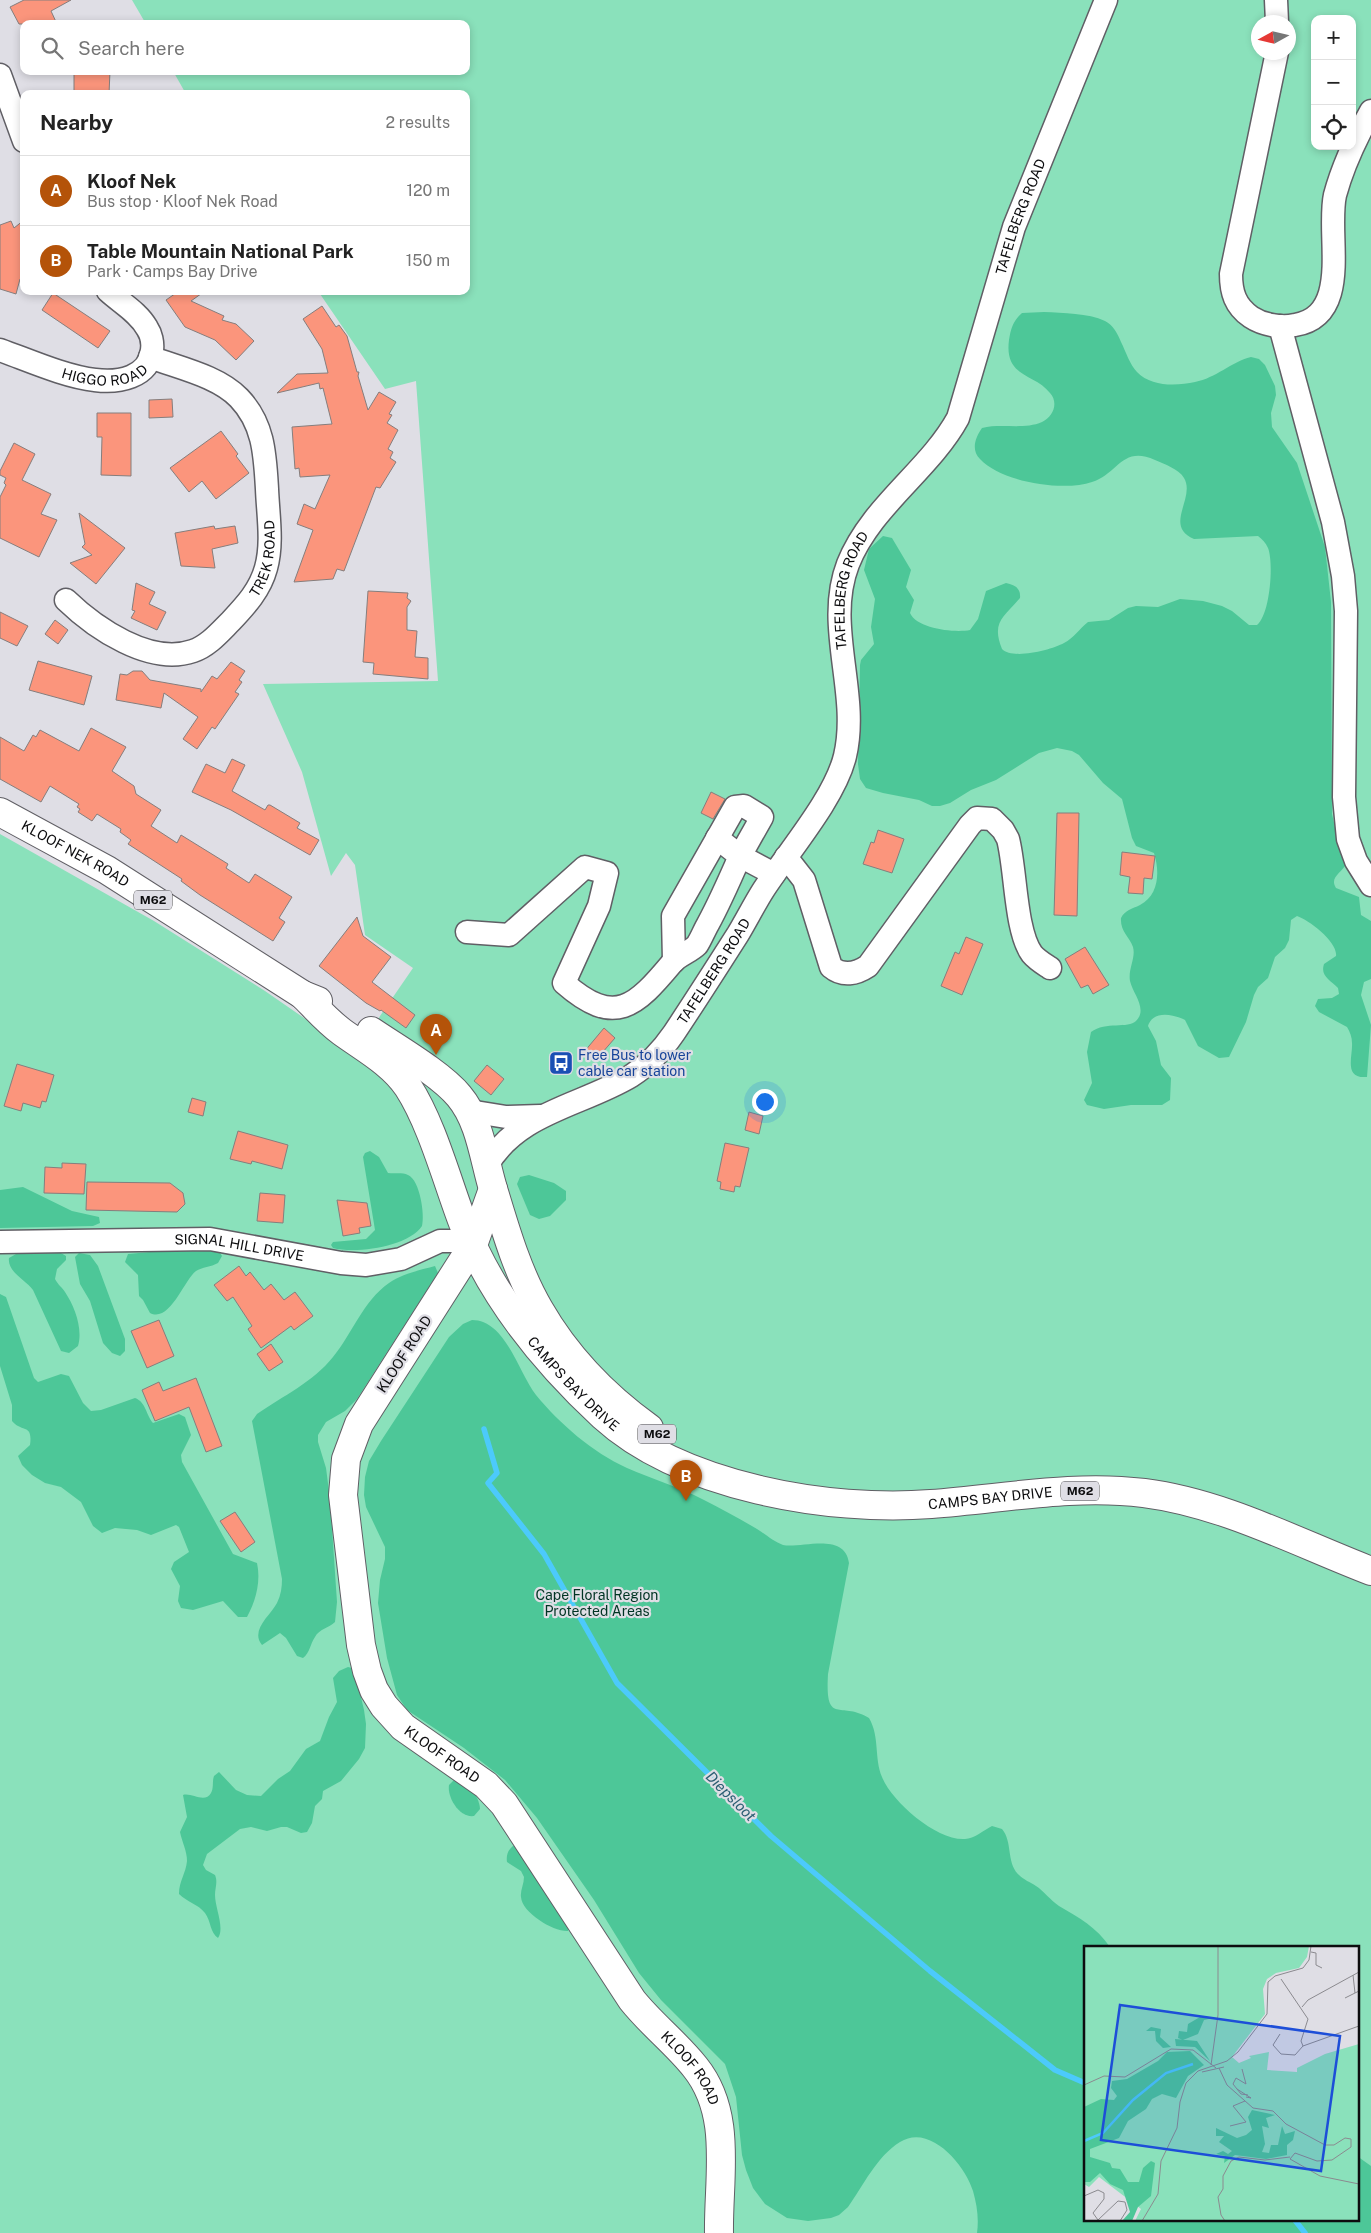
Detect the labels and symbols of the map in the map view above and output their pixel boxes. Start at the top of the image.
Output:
north arrow [1251,15,1296,60]
street label: TAFELBERG ROAD [992,156,1049,277]
street label: HIGGO ROAD [60,361,151,389]
street label: TREK ROAD [246,520,278,600]
street label: TAFELBERG ROAD [831,528,871,651]
street label: KLOOF NEK ROAD [19,817,132,890]
road number: M62 [134,890,172,910]
street label: TAFELBERG ROAD [674,916,753,1027]
pin: A [420,1014,452,1055]
place label: Free Bus to lower cable car station [578,1047,691,1079]
bus stop icon: Free Bus to lower cable car station [548,1050,574,1076]
your location [752,1089,778,1115]
street label: SIGNAL HILL DRIVE [174,1231,305,1264]
street label: KLOOF ROAD [373,1313,435,1395]
street label: CAMPS BAY DRIVE [524,1333,622,1434]
road number: M62 [638,1425,676,1444]
pin: B [670,1460,702,1501]
road number: M62 [1061,1482,1099,1500]
street label: CAMPS BAY DRIVE [928,1484,1053,1512]
park label: Cape Floral Region Protected Areas [536,1587,658,1619]
street label: KLOOF ROAD [401,1722,483,1786]
water label: Diepsloot [703,1768,760,1825]
inset map [1084,1946,1358,2220]
street label: KLOOF ROAD [658,2028,722,2107]

